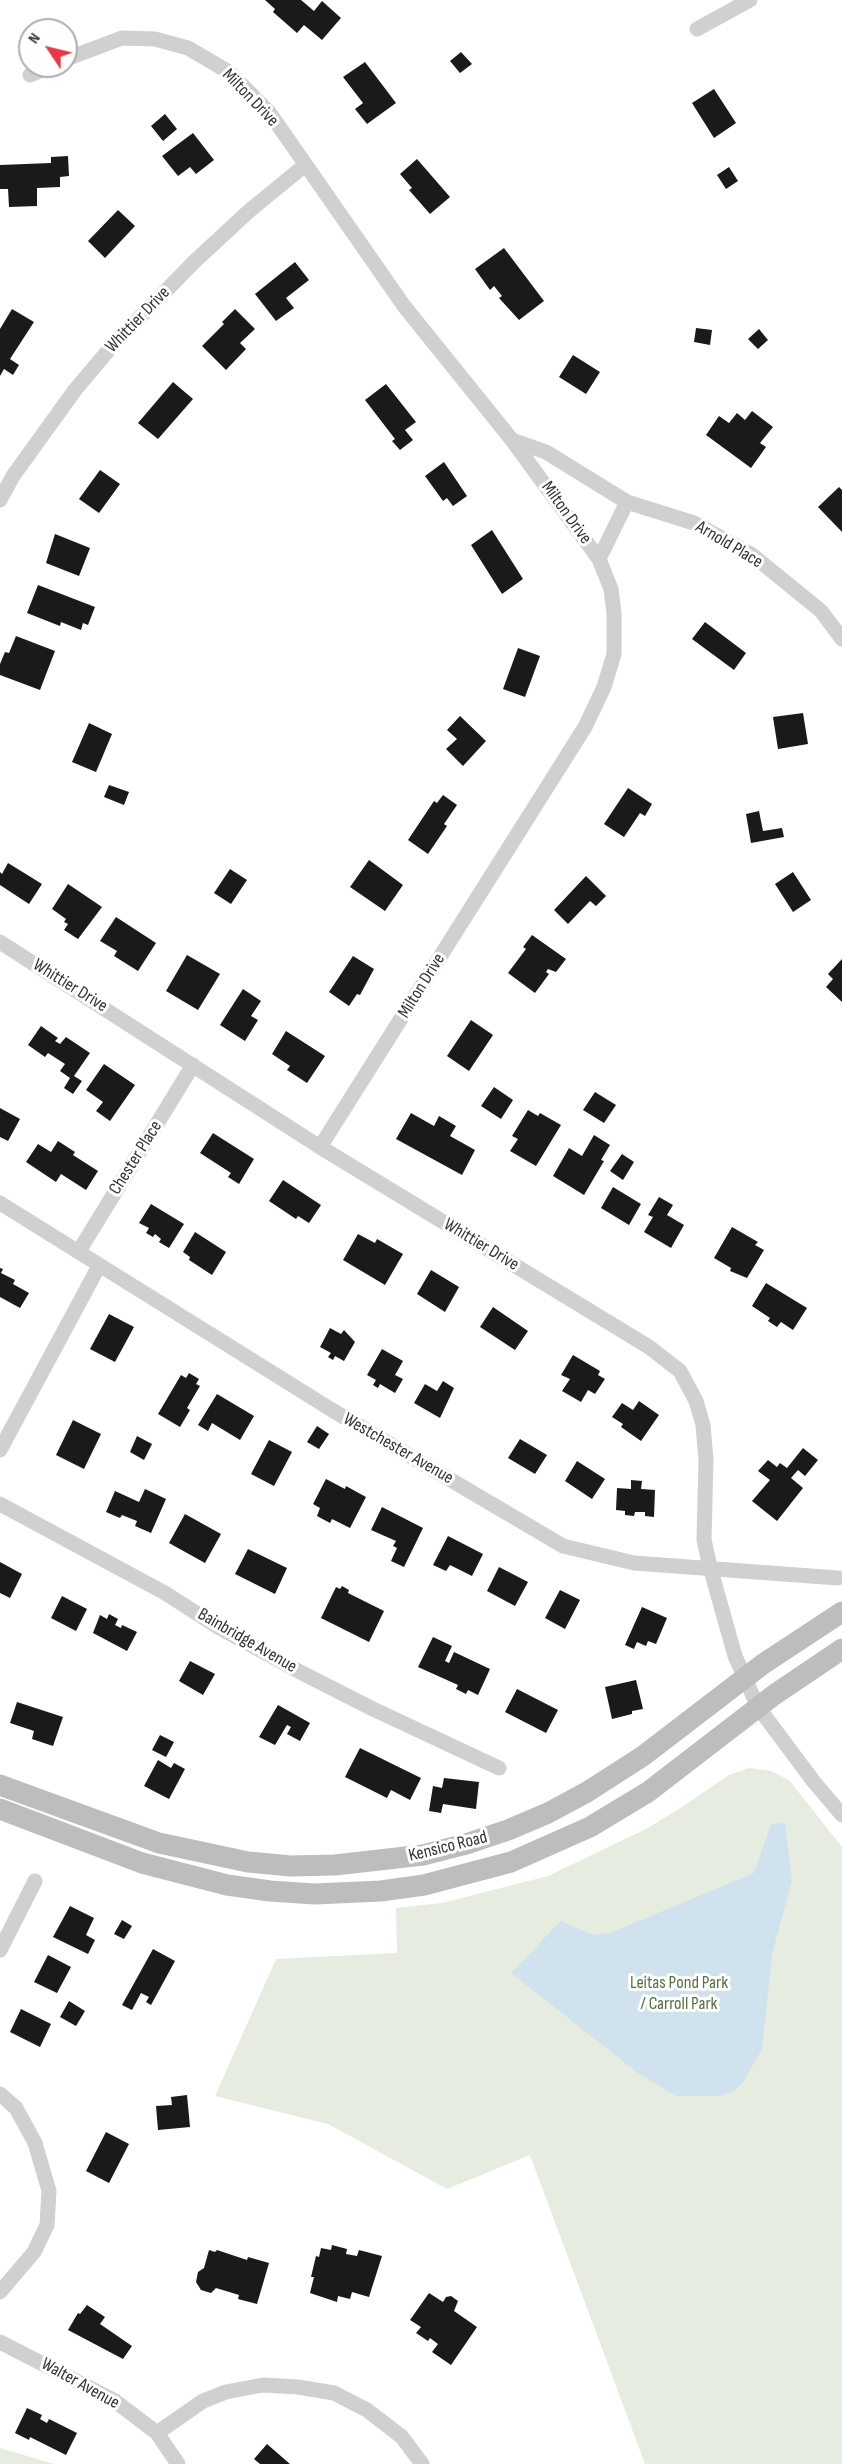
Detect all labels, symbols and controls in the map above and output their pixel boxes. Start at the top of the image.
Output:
north arrow [18,18,78,78]
text: N [24,30,45,47]
street label: Milton Drive [217,65,283,131]
street label: Whittier Drive [101,282,175,358]
street label: Milton Drive [536,477,596,549]
street label: Arnold Place [692,517,766,573]
street label: Milton Drive [394,950,450,1022]
street label: Whittier Drive [29,955,111,1017]
street label: Chester Place [105,1117,167,1199]
street label: Whittier Drive [440,1214,522,1276]
street label: Westchester Avenue [339,1409,457,1489]
street label: Bainbridge Avenue [194,1604,300,1678]
street label: Kensico Road [407,1827,489,1867]
park label: Leitas Pond Park / Carroll Park [630,1972,728,2014]
street label: Walter Avenue [37,2354,123,2414]

